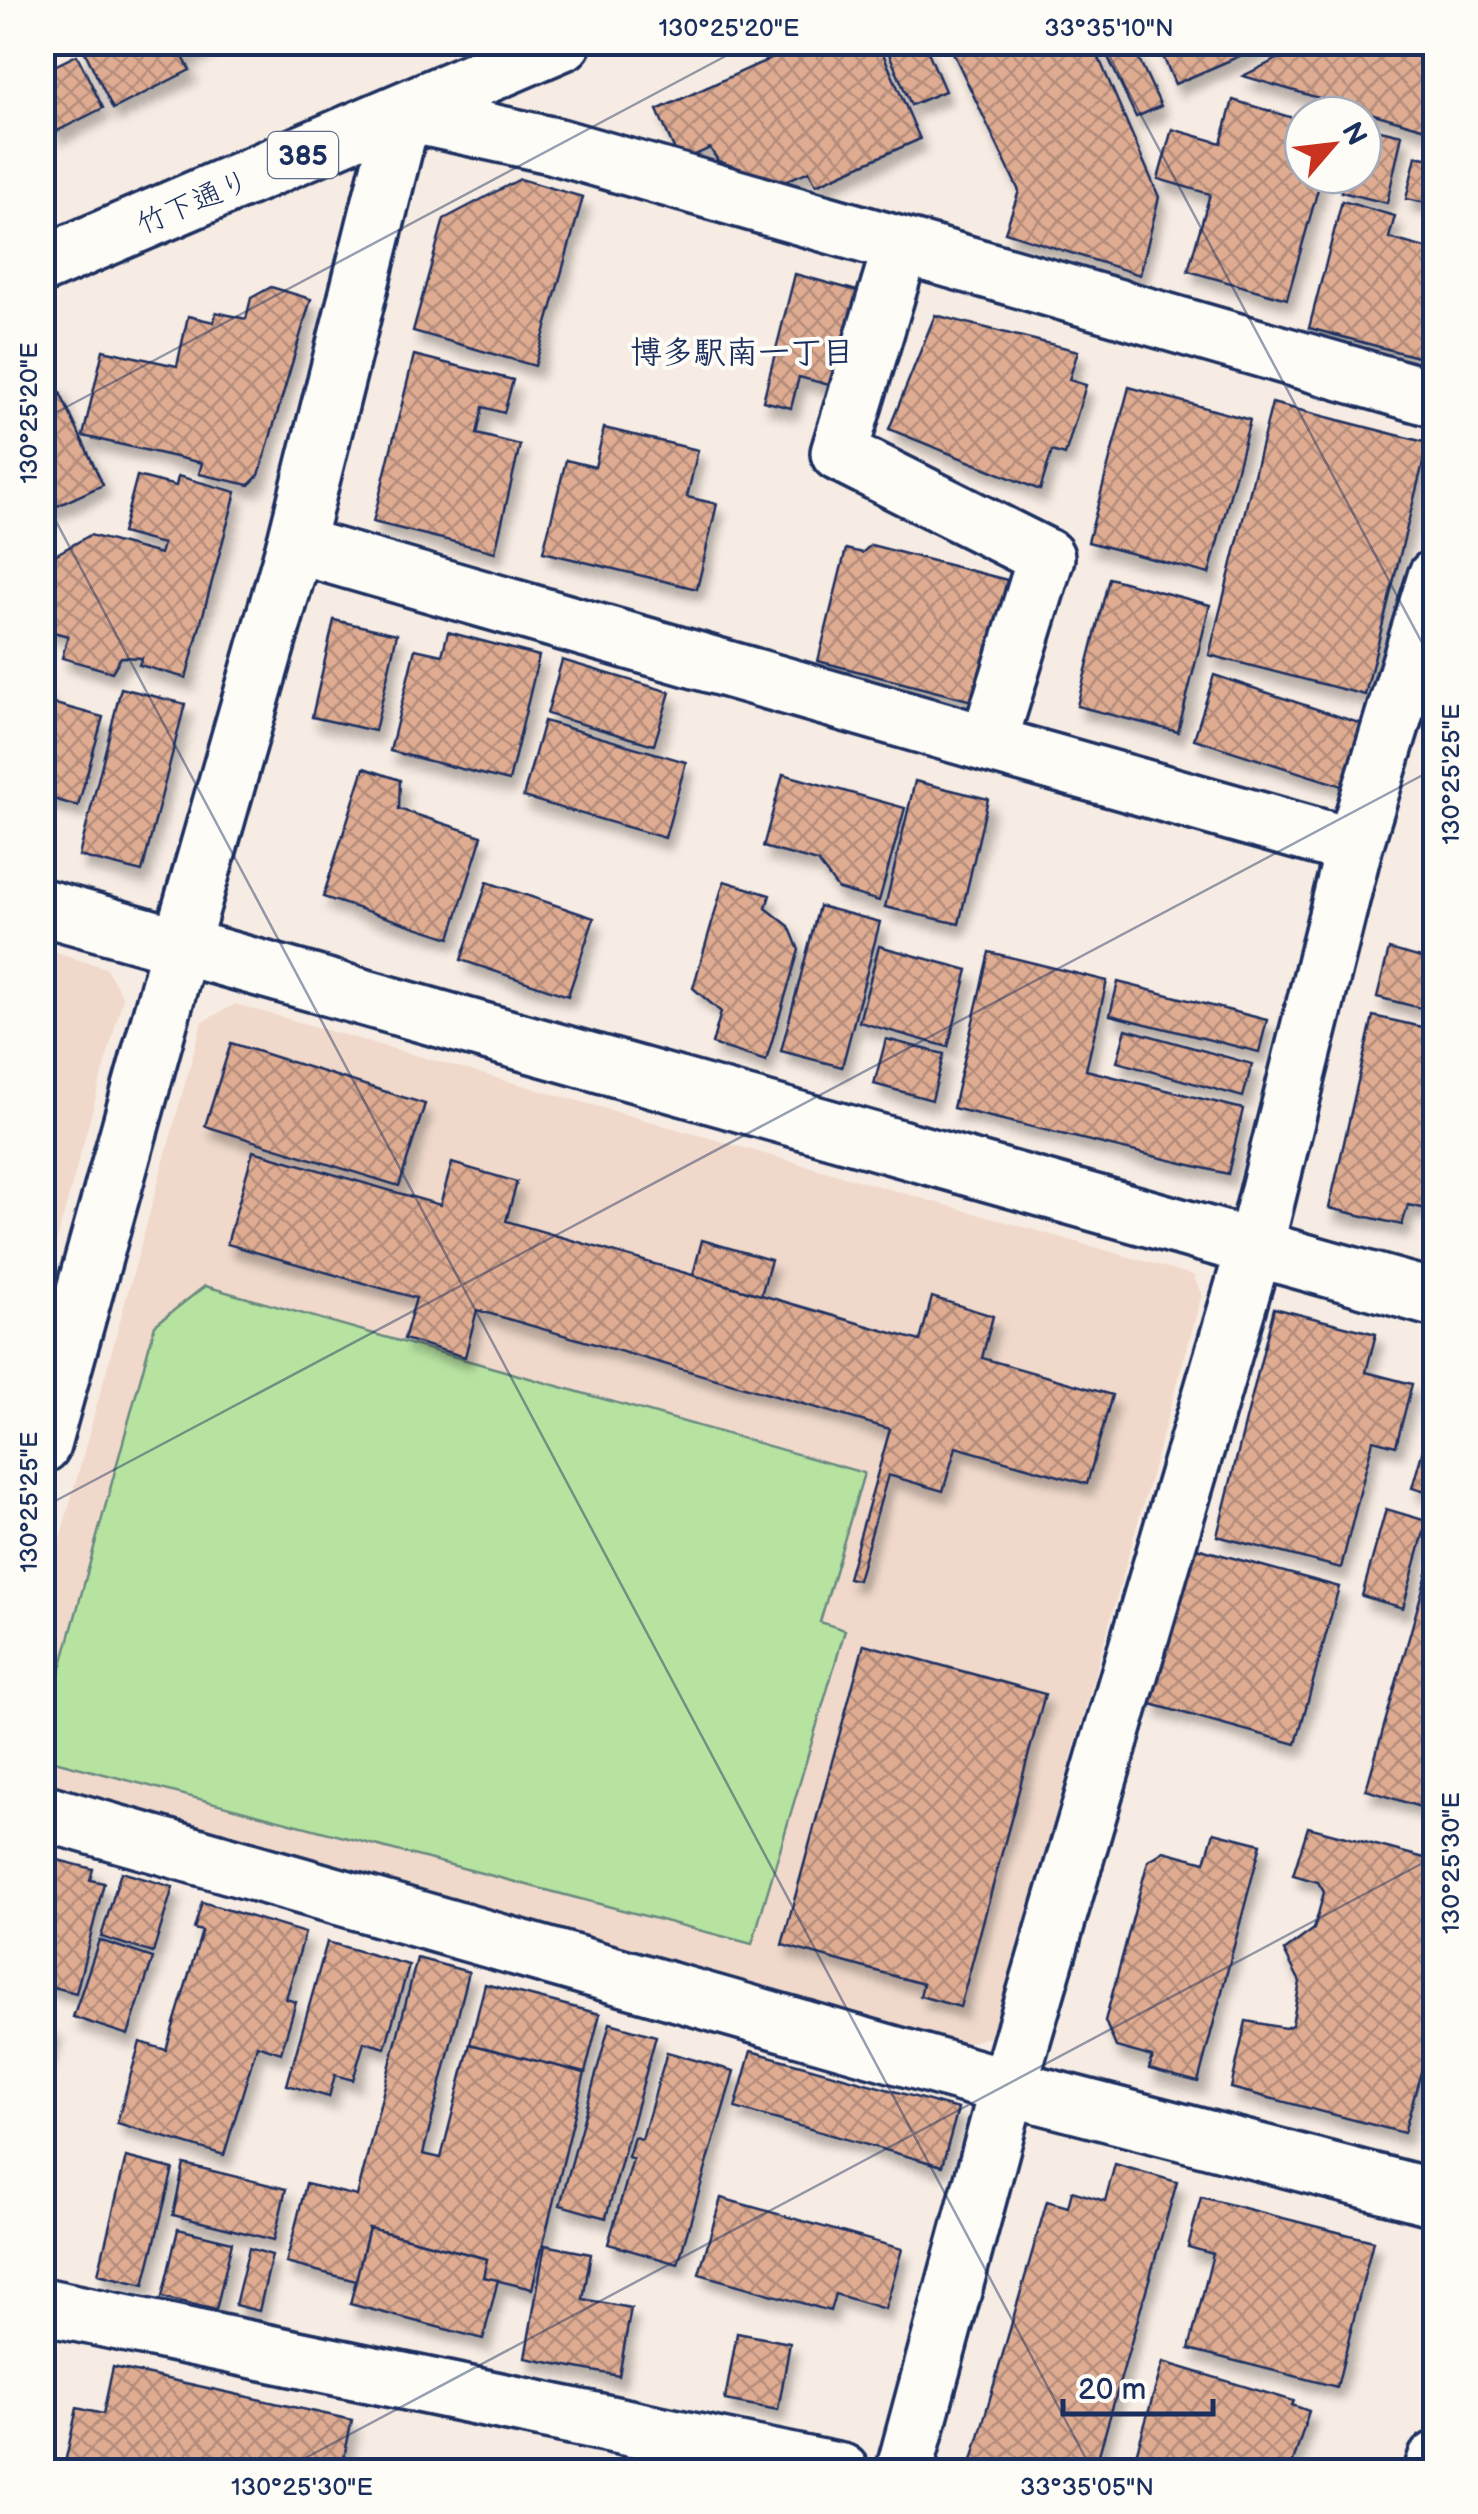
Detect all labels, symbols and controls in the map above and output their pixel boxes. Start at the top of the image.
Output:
text: 130°25'20"E [658,13,800,44]
text: 33°35'10"N [1044,13,1174,44]
north arrow [1283,95,1383,195]
text: N [1334,117,1373,151]
road number: 385 [268,132,338,178]
street label: 竹下通り [131,163,256,243]
district label: 博多駅南一丁目 [630,334,854,373]
text: 130°25'20"E [14,342,45,484]
text: 130°25'25"E [1436,704,1467,844]
text: 130°25'25"E [14,1432,45,1572]
text: 130°25'30"E [1436,1792,1467,1934]
scale bar [1063,2354,1213,2416]
text: 20 m [1078,2372,1146,2408]
text: 130°25'30"E [231,2472,373,2503]
text: 33°35'05"N [1020,2472,1154,2503]

